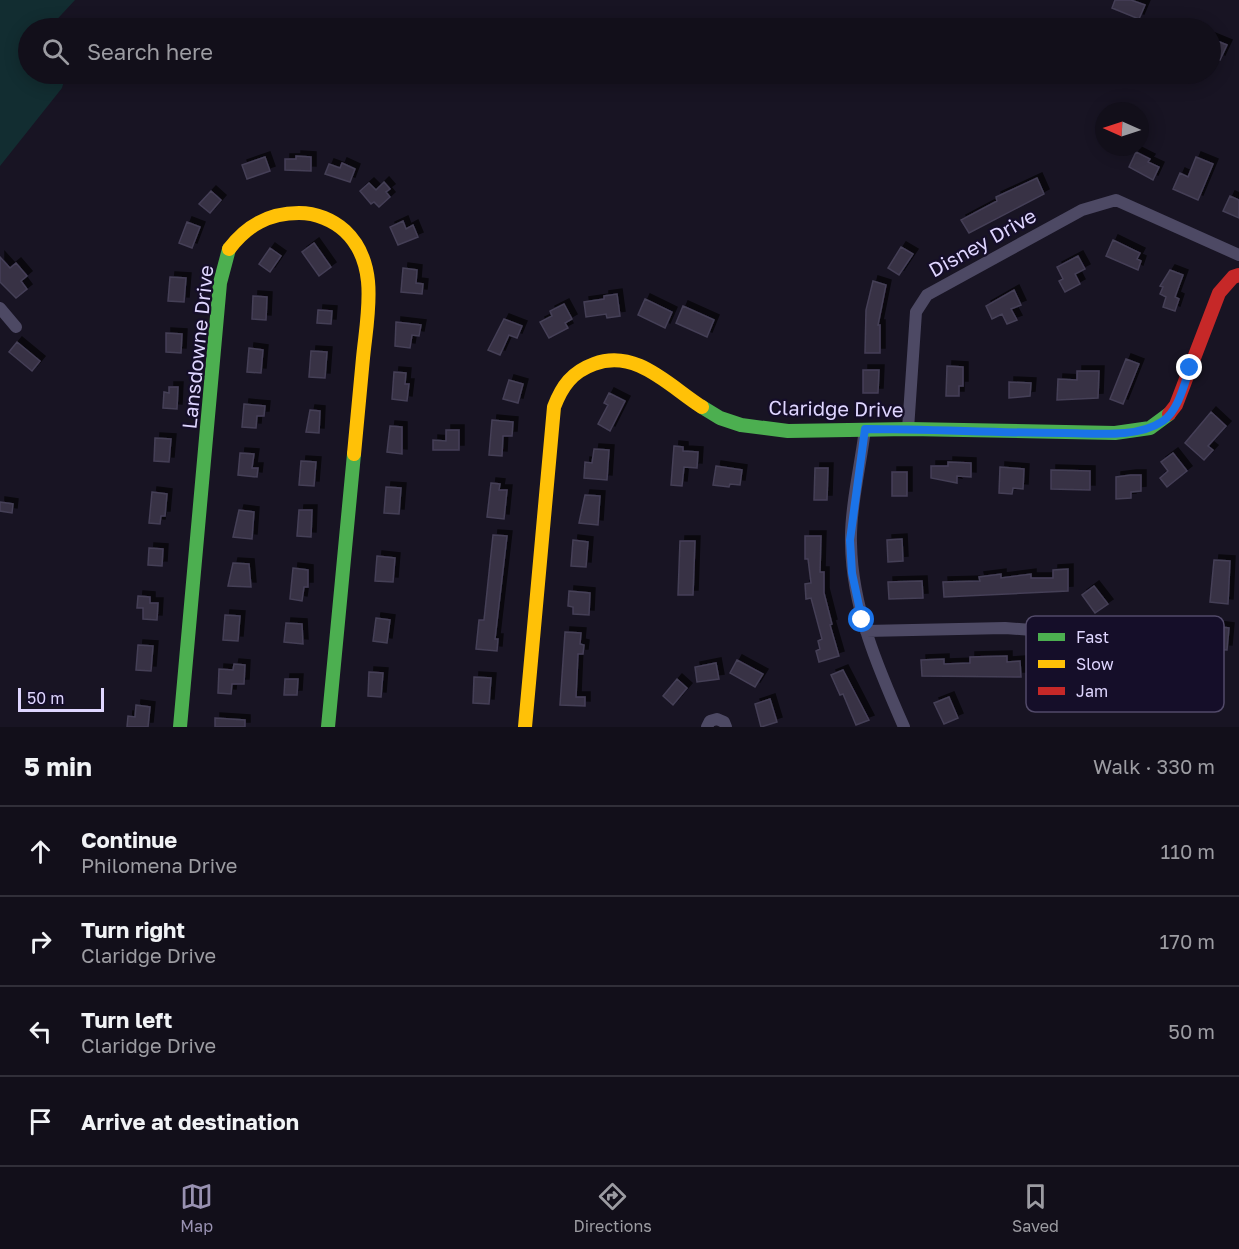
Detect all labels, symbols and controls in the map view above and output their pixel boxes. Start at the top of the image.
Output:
search box [18,18,1221,84]
icon: search [39,35,72,68]
text: Search here [87,38,213,65]
north arrow [1095,102,1149,156]
street label: Disney Drive [924,203,1040,281]
street label: Lansdowne Drive [176,264,218,430]
route end [1176,354,1202,380]
street label: Claridge Drive [768,395,904,421]
route start [848,606,874,632]
legend [1026,616,1224,712]
text: Fast [1076,627,1109,647]
text: Slow [1076,654,1114,674]
text: Jam [1076,681,1108,701]
scale bar [18,685,104,712]
text: 50 m [27,688,64,708]
text: 5 min [24,751,92,782]
text: Walk · 330 m [1093,754,1215,778]
text: Continue [81,826,177,853]
icon: ahead [24,835,57,868]
text: 110 m [1161,839,1215,863]
text: Philomena Drive [81,853,237,877]
text: Turn right [81,916,185,943]
icon: right [24,925,57,958]
text: 170 m [1160,929,1215,953]
text: Claridge Drive [81,943,216,967]
text: Turn left [81,1006,172,1033]
icon: left [24,1015,57,1048]
text: 50 m [1168,1019,1215,1043]
text: Claridge Drive [81,1033,216,1057]
icon: arrive [24,1105,57,1138]
text: Arrive at destination [81,1108,299,1135]
tab: Map [180,1180,213,1236]
tab: Directions [574,1180,652,1236]
tab: Saved [1012,1180,1059,1236]

